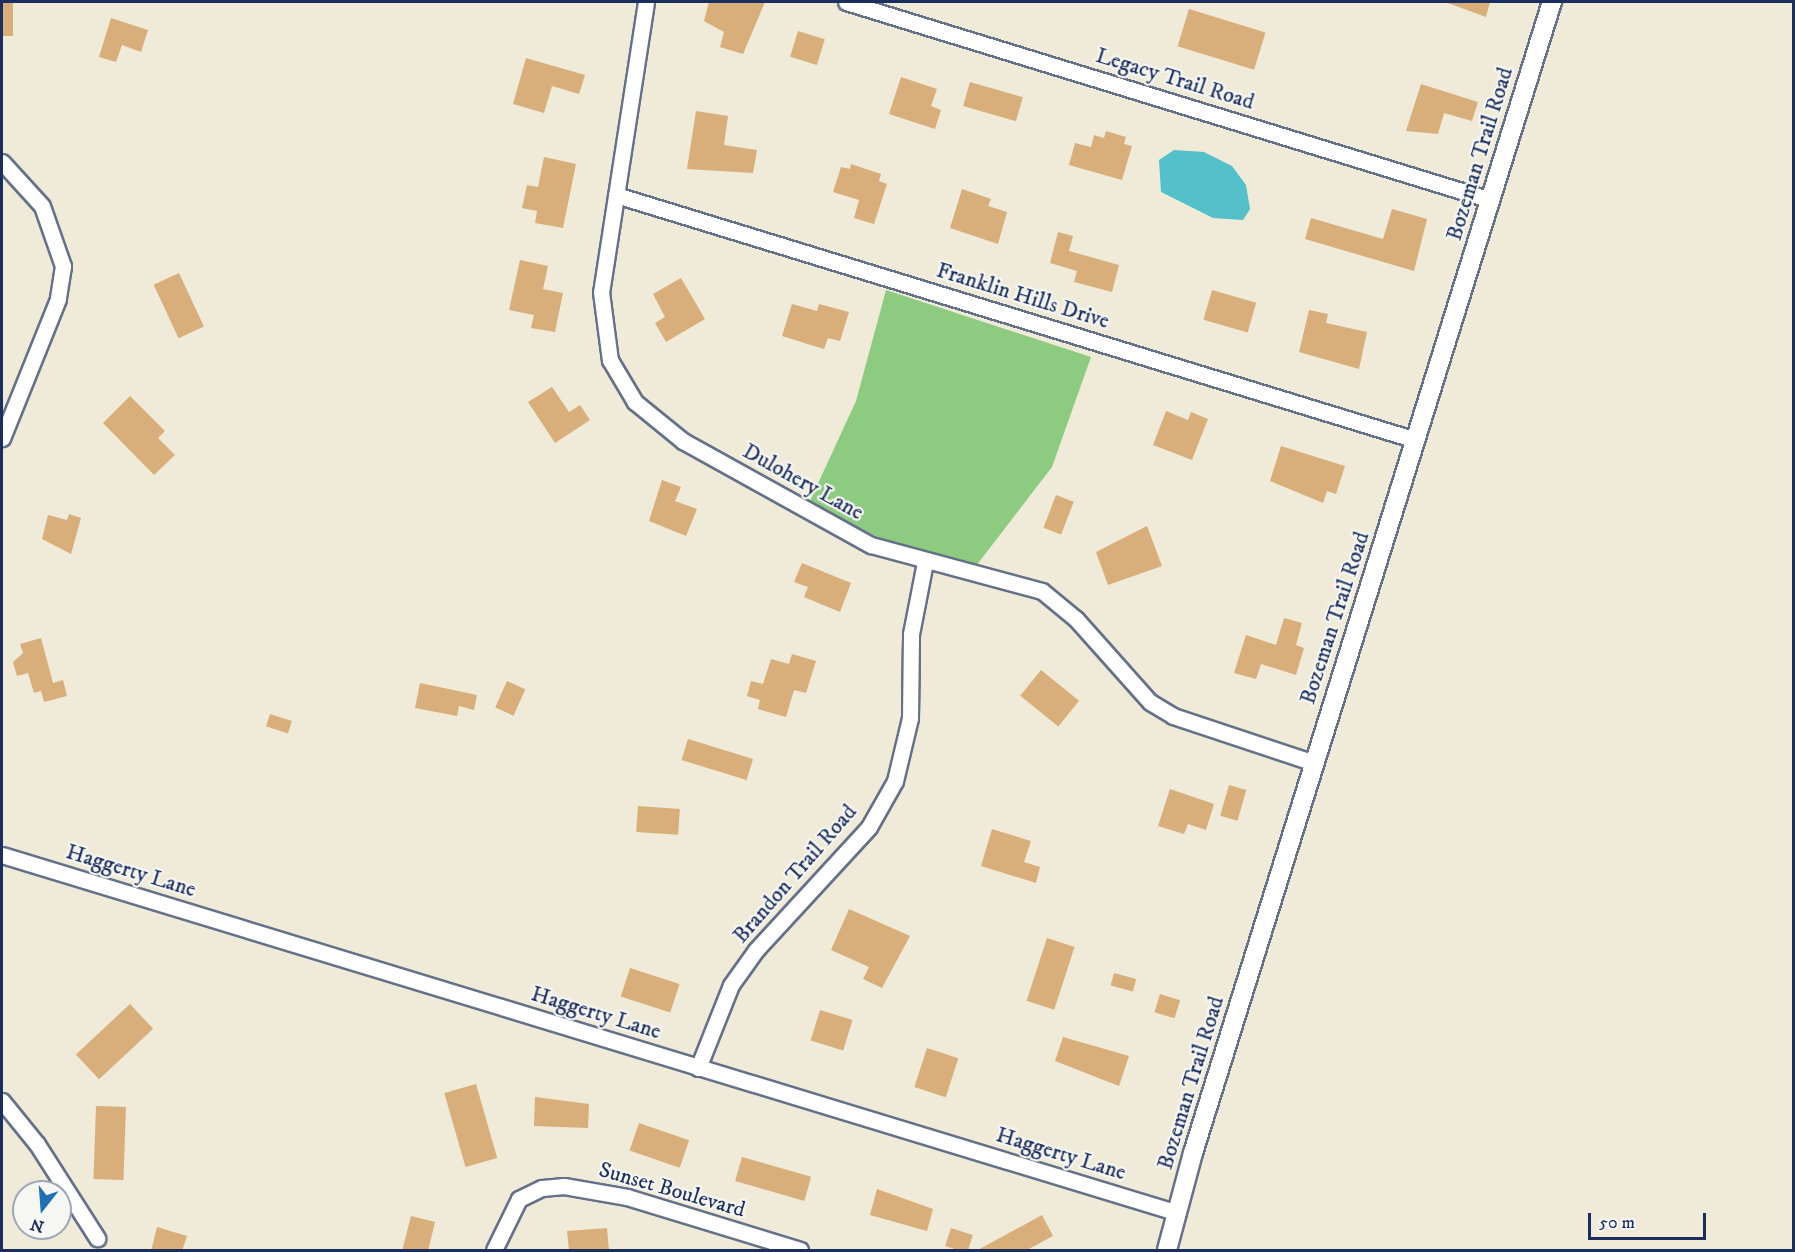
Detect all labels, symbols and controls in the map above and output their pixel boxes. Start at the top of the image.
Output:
street label: Legacy Trail Road [1093,42,1257,116]
street label: Bozeman Trail Road [1441,64,1519,244]
street label: Franklin Hills Drive [933,257,1113,335]
street label: Dulohery Lane [738,438,868,526]
street label: Bozeman Trail Road [1295,528,1375,708]
street label: Brandon Trail Road [728,799,862,949]
street label: Haggerty Lane [63,839,199,903]
street label: Haggerty Lane [528,981,664,1045]
street label: Bozeman Trail Road [1152,993,1230,1173]
street label: Haggerty Lane [993,1122,1129,1186]
street label: Sunset Boulevard [596,1157,748,1223]
north arrow [12,1180,72,1240]
scale bar [1591,1201,1710,1239]
text: 50 m [1599,1212,1635,1234]
text: N [28,1214,47,1237]

